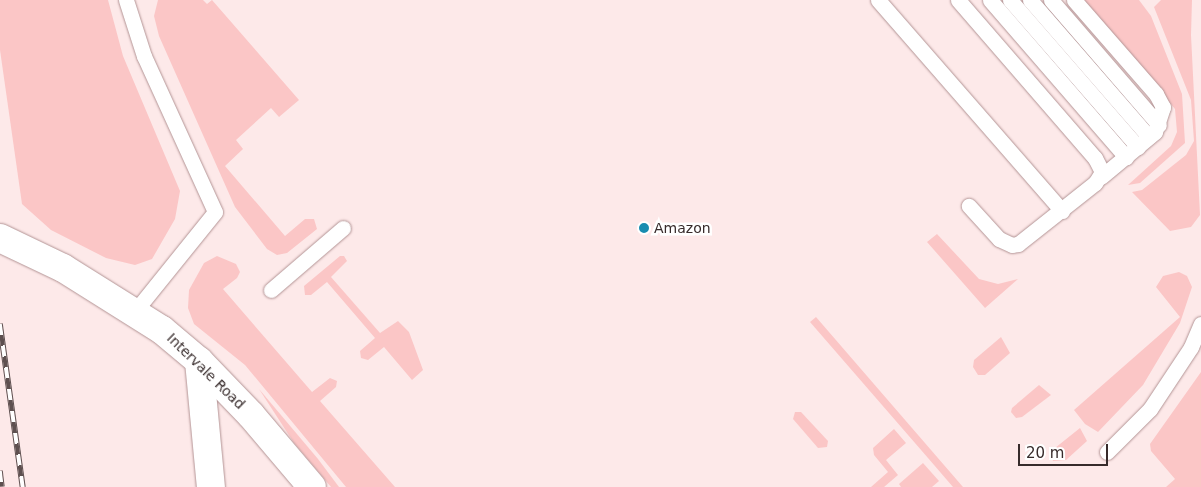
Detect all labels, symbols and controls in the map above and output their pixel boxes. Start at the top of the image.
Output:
place label: Amazon [654,220,711,236]
marker: Amazon [638,222,650,234]
street label: Intervale Road [164,330,248,412]
scale bar [1021,434,1111,466]
text: 20 m [1026,444,1064,462]

